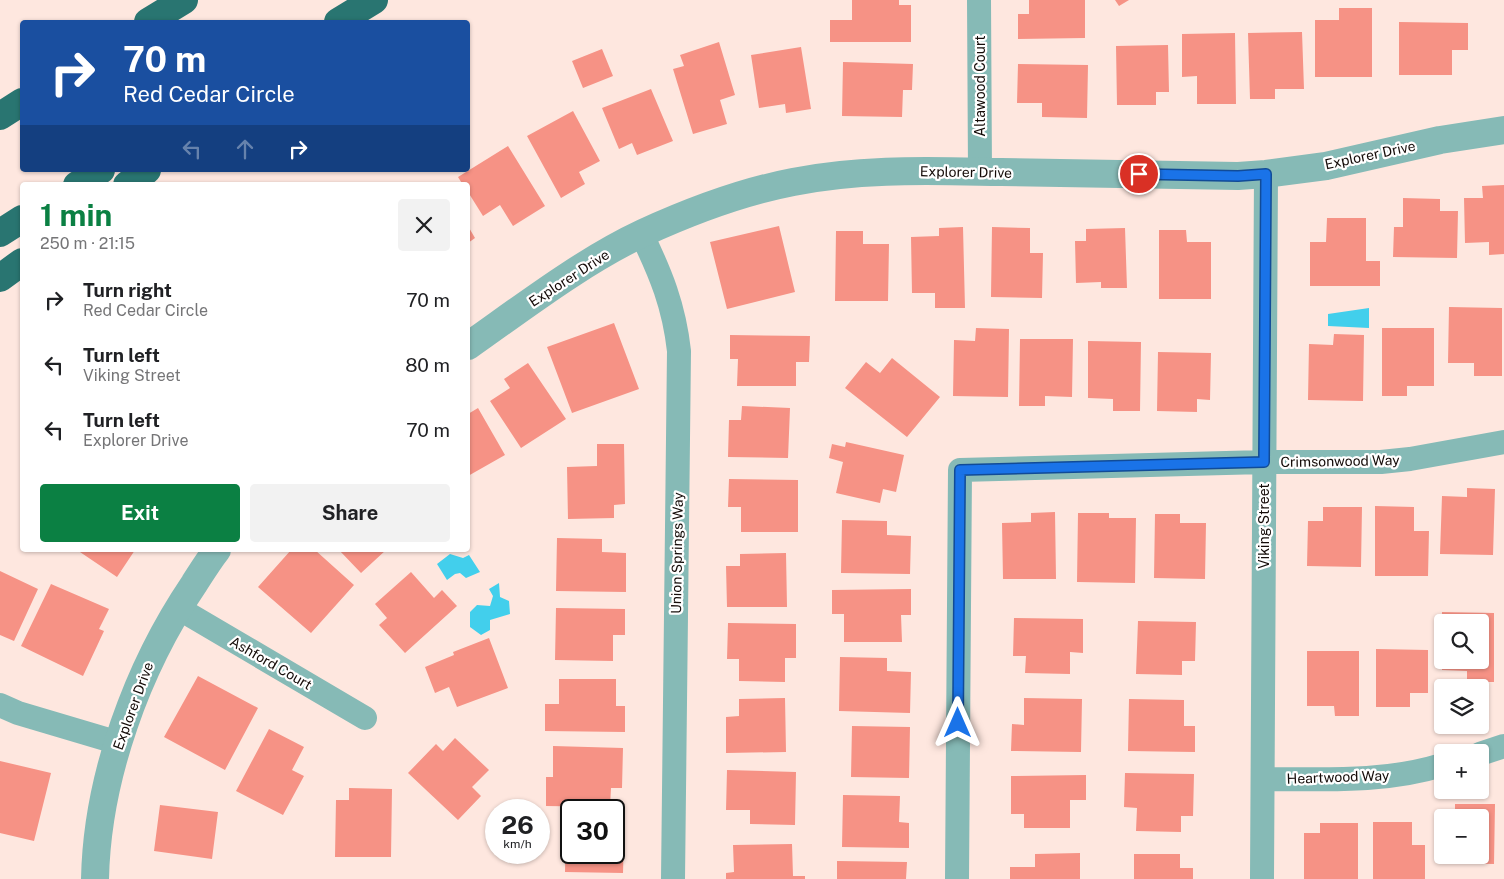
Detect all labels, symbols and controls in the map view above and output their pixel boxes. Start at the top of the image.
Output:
street label: Altawood Court [972,35,988,137]
text: 70 m [123,39,206,80]
icon: right [40,40,105,105]
text: Red Cedar Circle [123,81,295,107]
icon: left [178,135,206,163]
icon: ahead [231,135,259,163]
icon: right [284,135,312,163]
street label: Explorer Drive [1323,138,1417,172]
pin [1118,153,1160,195]
icon: arrive [1125,160,1153,188]
street label: Explorer Drive [920,163,1012,181]
text: 1 min [40,197,112,233]
button: close [398,199,450,251]
text: 250 m · 21:15 [40,234,135,253]
street label: Explorer Drive [526,246,612,310]
text: Turn right [83,279,172,301]
icon: right [40,286,68,314]
text: 70 m [406,289,450,311]
text: Red Cedar Circle [83,301,208,320]
text: Turn left [83,344,160,366]
icon: left [40,351,68,379]
text: 80 m [405,354,450,376]
text: Viking Street [83,366,181,385]
text: Turn left [83,409,160,431]
icon: left [40,416,68,444]
text: 70 m [406,419,450,441]
text: Explorer Drive [83,431,188,450]
street label: Crimsonwood Way [1280,452,1400,470]
street label: Viking Street [1256,483,1272,569]
button: Exit [40,484,240,542]
button: Share [250,484,450,542]
street label: Union Springs Way [668,491,686,614]
map controls [1434,614,1489,864]
button: search [1434,614,1489,669]
street label: Ashford Court [227,633,315,693]
street label: Explorer Drive [110,660,156,752]
button: layers [1434,679,1489,734]
position arrow [931,696,983,748]
button: + [1434,744,1489,799]
street label: Heartwood Way [1286,767,1390,787]
speed limit sign: 30 [560,799,625,864]
button: − [1434,809,1489,864]
text: 26 [501,810,534,840]
text: km/h [503,837,532,851]

